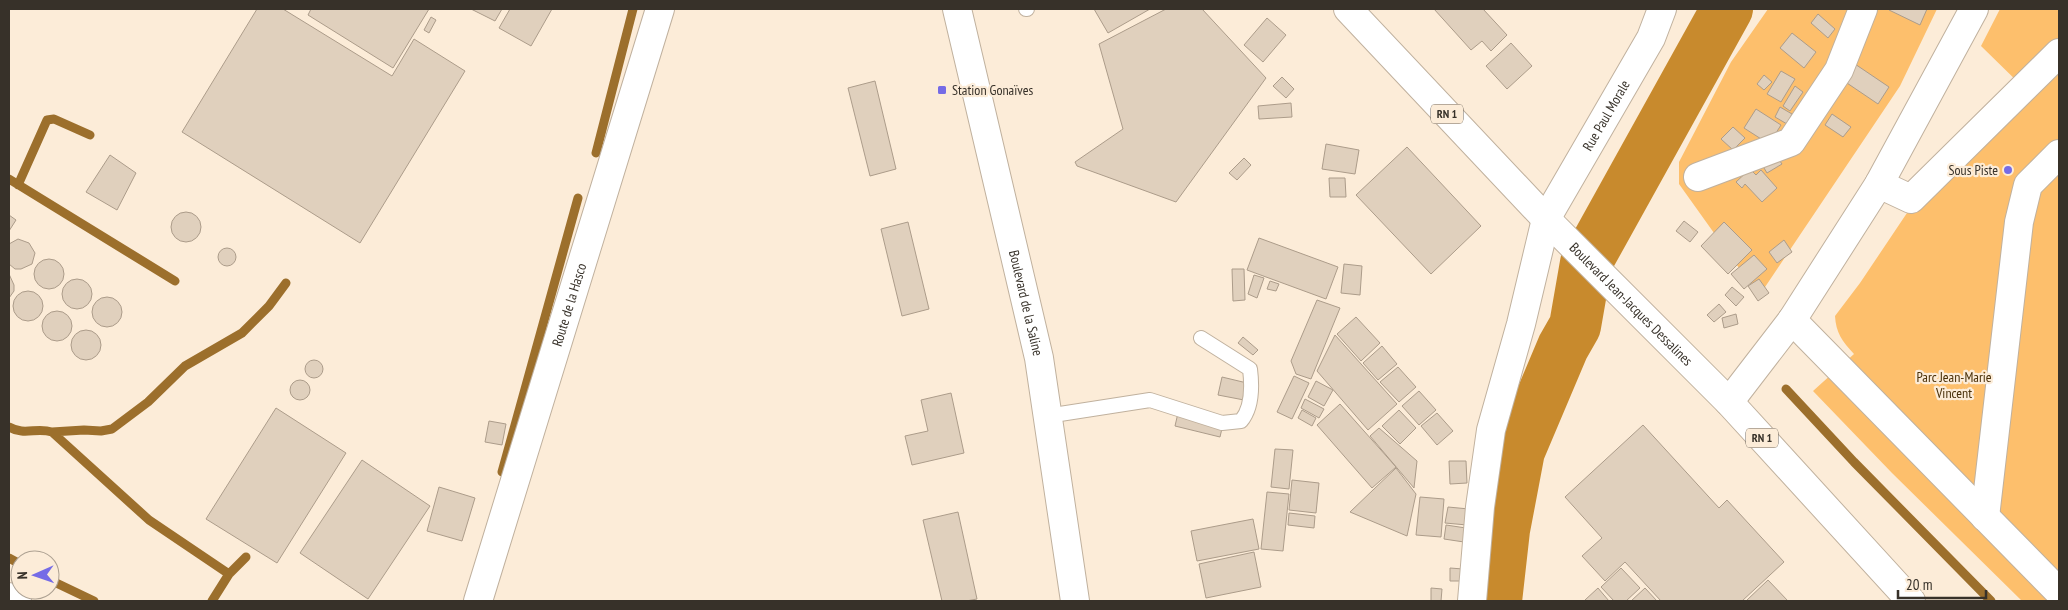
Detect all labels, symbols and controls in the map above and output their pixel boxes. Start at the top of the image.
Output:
street label: Rue Paul Morale [1579,77,1634,154]
place label: Station Gonaïves [952,81,1033,99]
marker: Station Gonaïves [936,84,948,96]
road number: RN 1 [1431,105,1463,124]
place label: Sous Piste [1949,161,1998,179]
marker: Sous Piste [2002,164,2014,176]
street label: Boulevard Jean-Jacques Dessalines [1566,239,1697,370]
street label: Boulevard de la Saline [1005,248,1047,358]
street label: Route de la Hasco [548,261,590,349]
park label: Parc Jean-Marie Vincent [1916,368,1992,402]
road number: RN 1 [1746,428,1778,448]
north arrow [10,550,60,600]
scale bar [1898,568,1986,600]
text: N [13,571,31,580]
text: 20 m [1906,575,1932,594]

